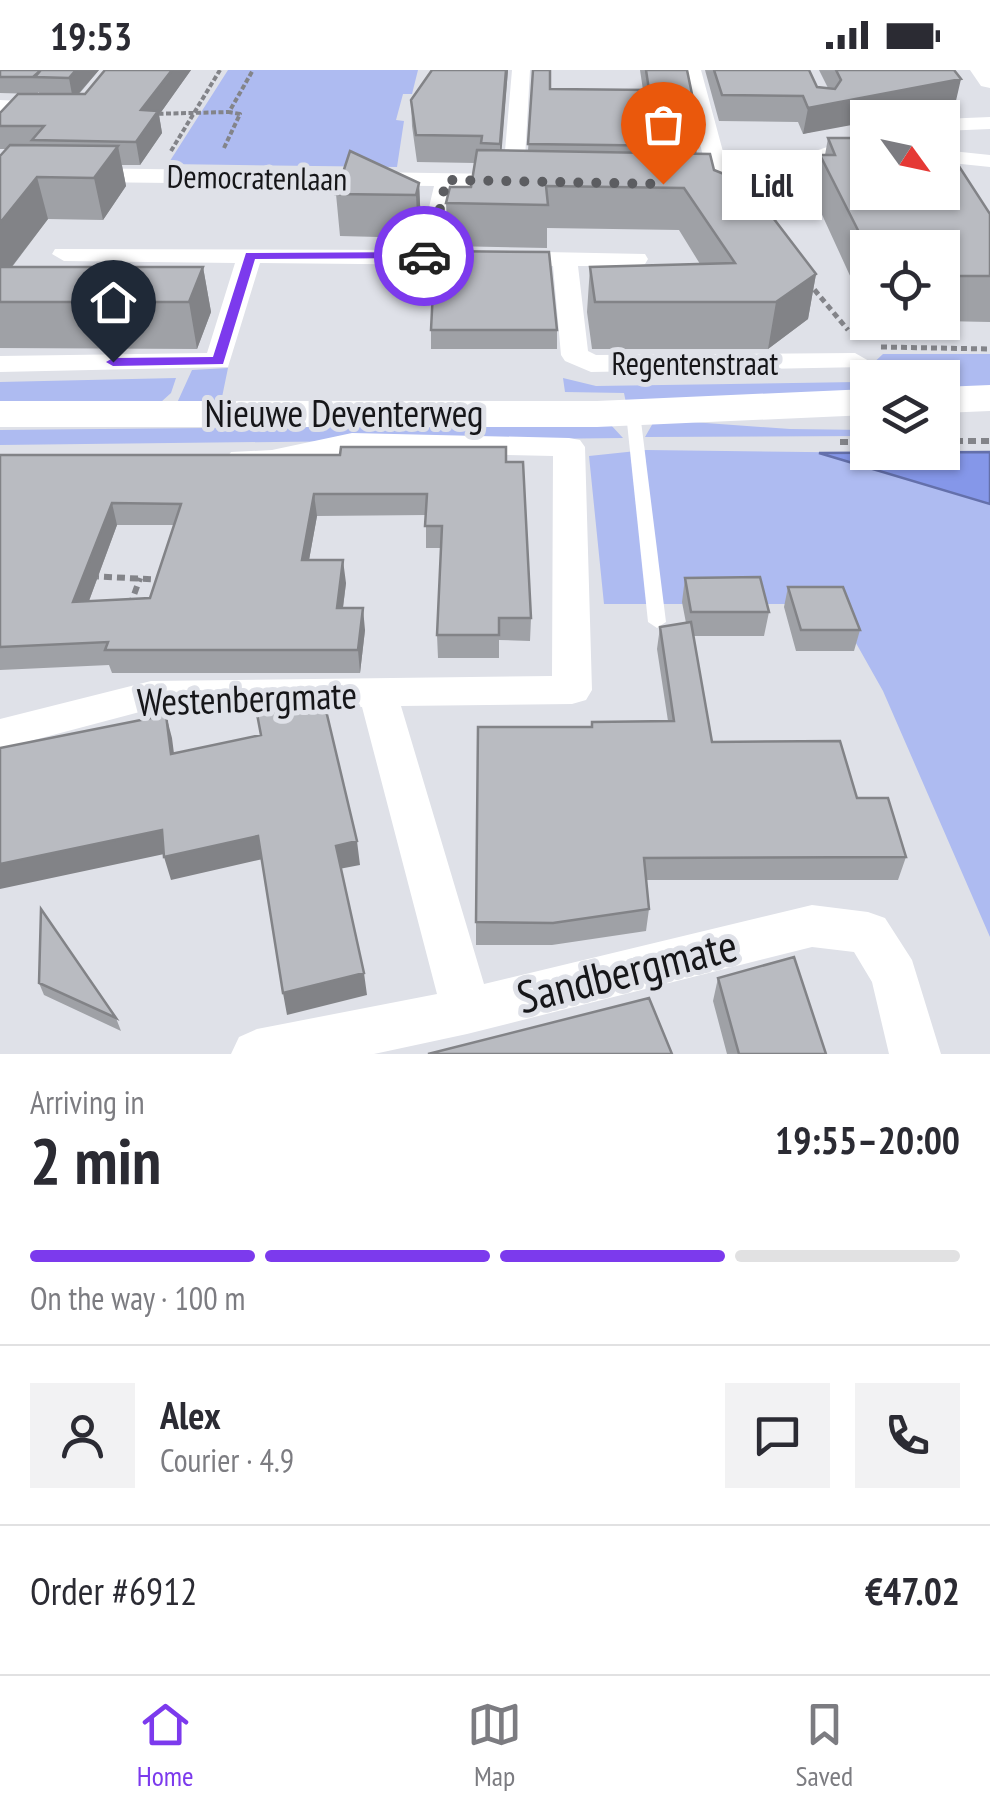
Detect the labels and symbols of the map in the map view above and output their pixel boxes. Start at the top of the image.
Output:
pin [621,82,706,185]
north arrow [850,100,960,210]
callout: Lidl [723,149,823,219]
street label: Democratenlaan [166,154,348,200]
courier [374,206,474,306]
pin [71,260,156,363]
street label: Regentenstraat [612,342,779,384]
street label: Nieuwe Deventerweg [205,388,483,437]
street label: Westenbergmate [136,669,358,726]
street label: Sandbergmate [511,915,743,1025]

